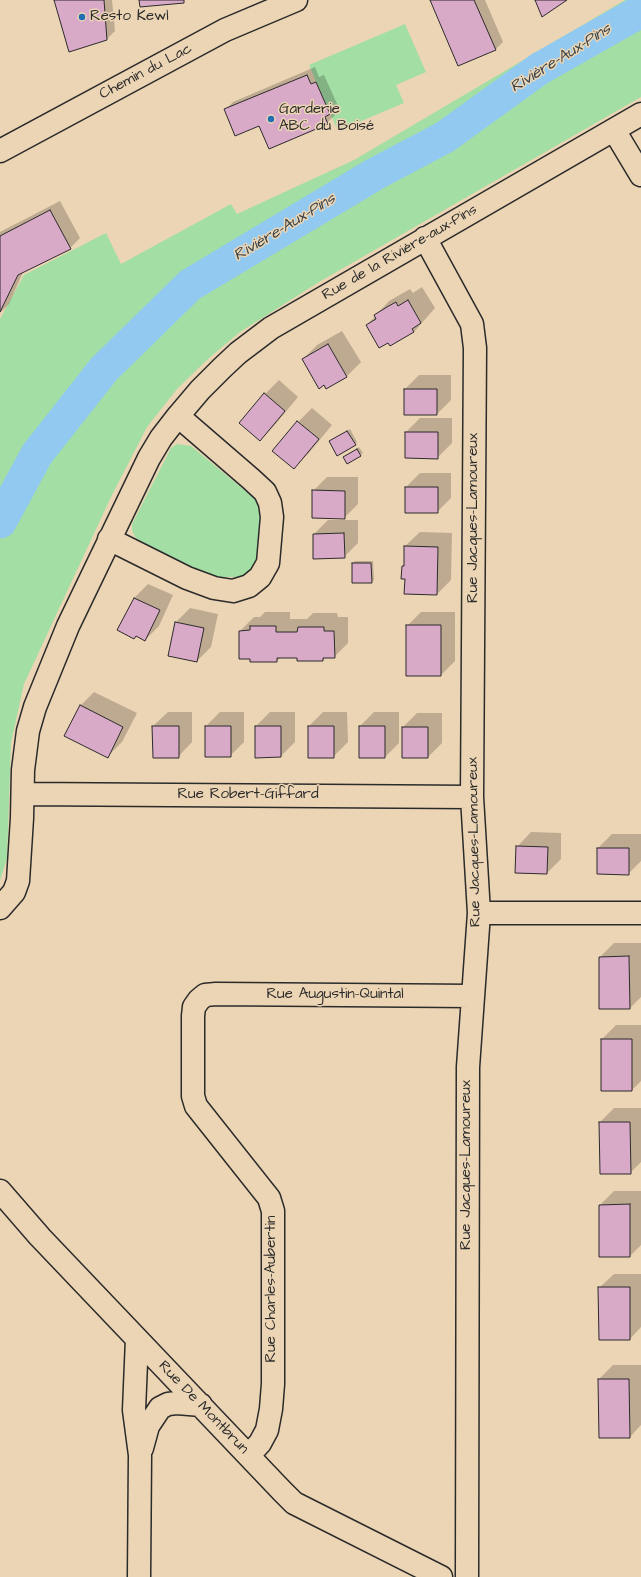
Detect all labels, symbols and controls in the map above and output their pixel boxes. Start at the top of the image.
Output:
place label: Resto Kewl [90,8,169,26]
marker: Resto Kewl [77,12,87,22]
water label: Rivière-Aux-Pins [507,20,615,98]
street label: Chemin du Lac [97,40,195,104]
place label: Garderie ABC du Boisé [279,101,374,136]
marker: Garderie ABC du Boisé [266,114,276,124]
water label: Rivière-Aux-Pins [231,190,339,266]
street label: Rue de la Rivière-aux-Pins [319,201,481,305]
street label: Rue Jacques-Lamoureux [465,433,483,603]
street label: Rue Jacques-Lamoureux [465,757,485,927]
street label: Rue Robert-Giffard [177,786,319,804]
street label: Rue Augustin-Quintal [266,986,404,1004]
street label: Rue Jacques-Lamoureux [458,1080,476,1250]
street label: Rue Charles-Aubertin [263,1216,281,1362]
street label: Rue De Montbrun [154,1358,252,1458]

